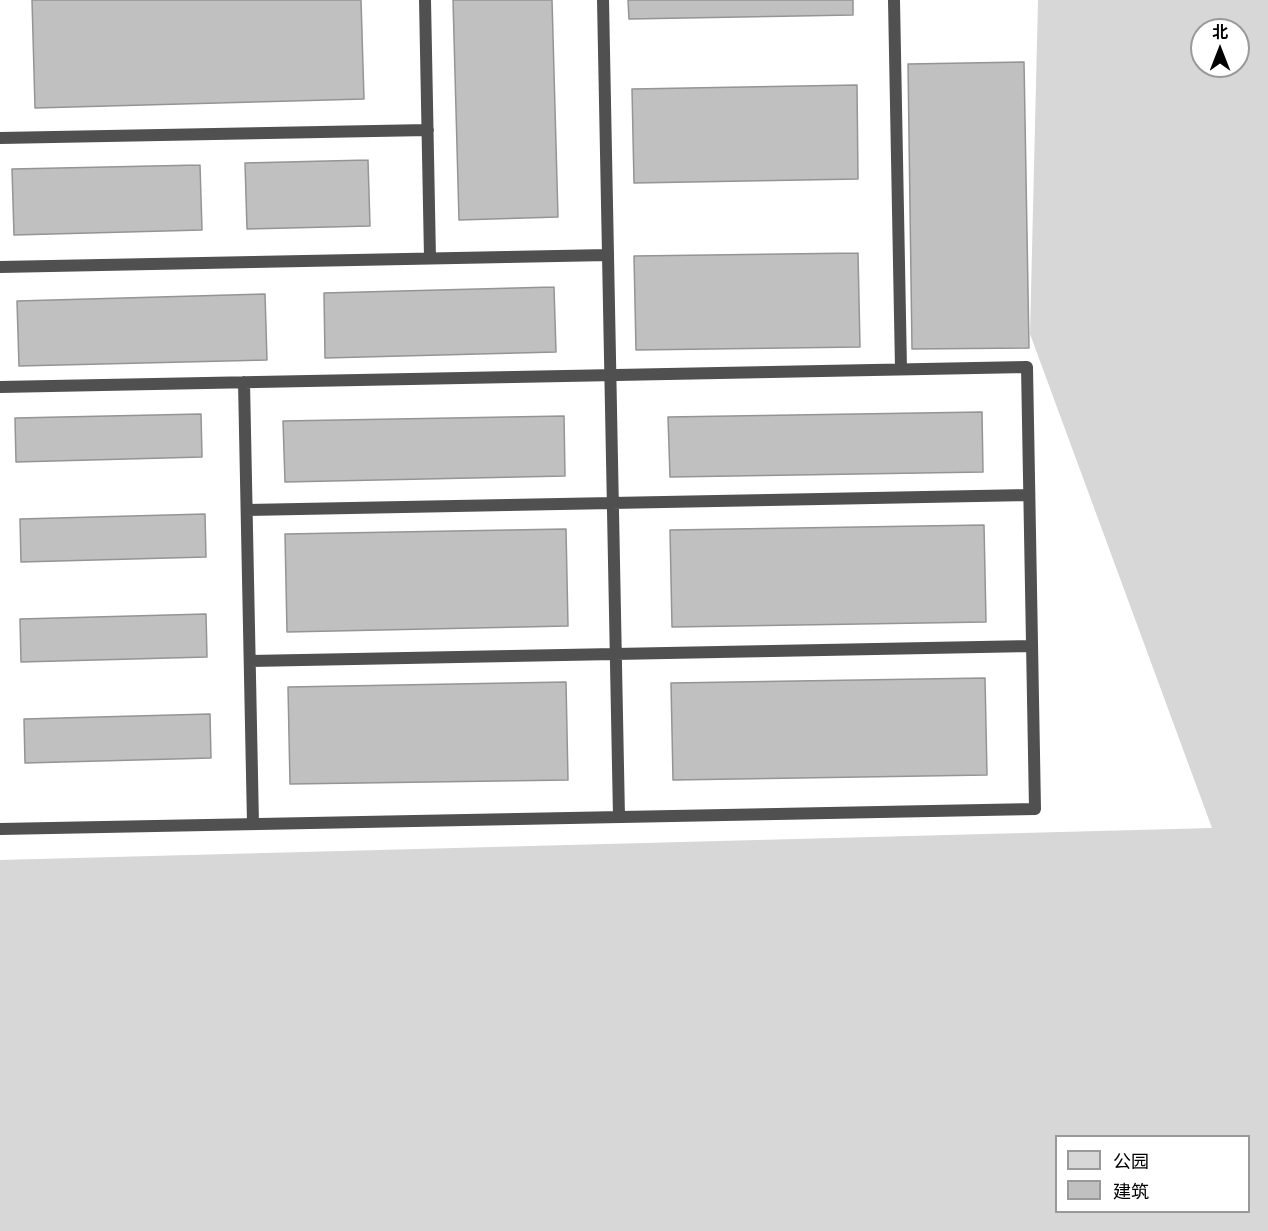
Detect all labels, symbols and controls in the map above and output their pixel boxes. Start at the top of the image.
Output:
north arrow [1190,18,1250,78]
text: 北 [1212,22,1228,42]
legend [1055,1135,1250,1213]
text: 公园 [1113,1150,1149,1173]
text: 建筑 [1113,1180,1149,1203]

